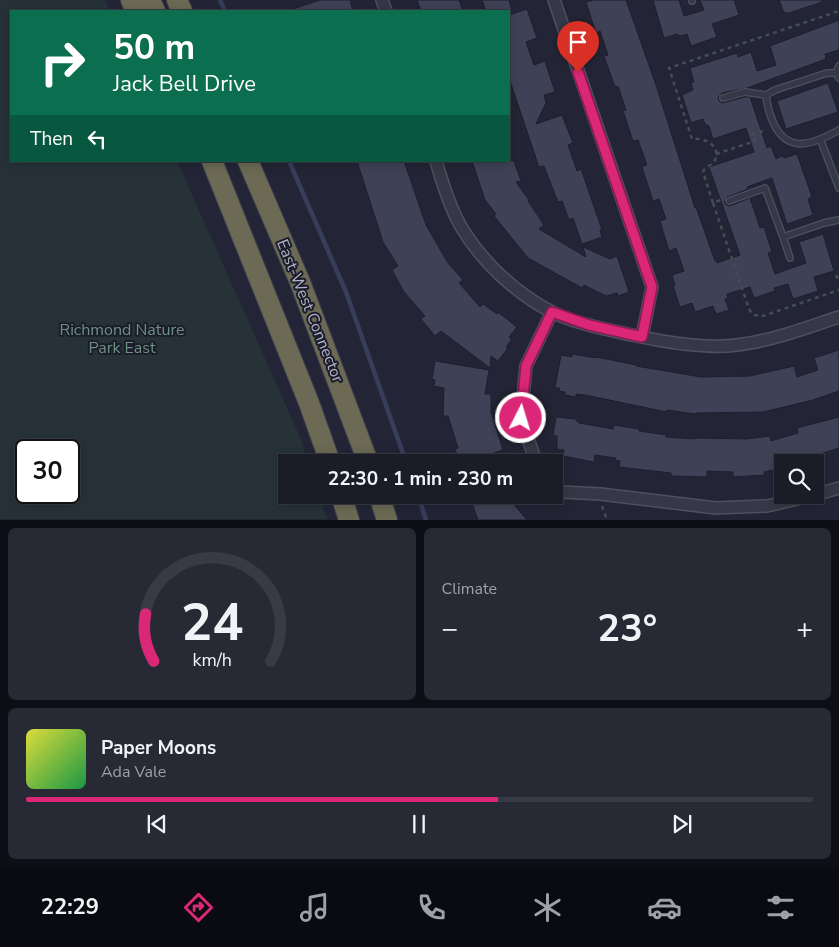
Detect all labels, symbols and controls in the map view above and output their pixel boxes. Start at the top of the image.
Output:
pin [557,21,599,72]
text: 50 m [113,24,195,71]
icon: arrive [564,28,592,56]
icon: right [30,30,95,95]
text: Jack Bell Drive [113,69,256,99]
icon: left [83,125,111,153]
text: Then [30,126,73,152]
street label: East-West Connector [271,236,349,386]
park label: Richmond Nature Park East [59,319,185,359]
position arrow [494,391,546,443]
speed limit sign: 30 [15,439,80,504]
map controls [774,454,824,504]
button: search [774,454,824,504]
text: 22:30 · 1 min · 230 m [328,466,513,492]
text: Climate [442,578,497,600]
text: 24 [181,587,243,658]
text: 23° [597,603,657,654]
text: − [442,610,458,648]
text: + [796,610,813,648]
text: km/h [192,648,231,672]
text: Paper Moons [101,735,216,761]
text: Ada Vale [101,761,166,783]
icon: previous [143,810,171,838]
icon: pause [405,810,433,838]
icon: next [668,810,696,838]
icon: directions [181,890,216,925]
icon: music [297,890,332,925]
icon: phone [414,890,449,925]
icon: climate [530,890,565,925]
icon: car [647,890,682,925]
icon: filters [763,890,798,925]
text: 22:29 [41,892,99,922]

